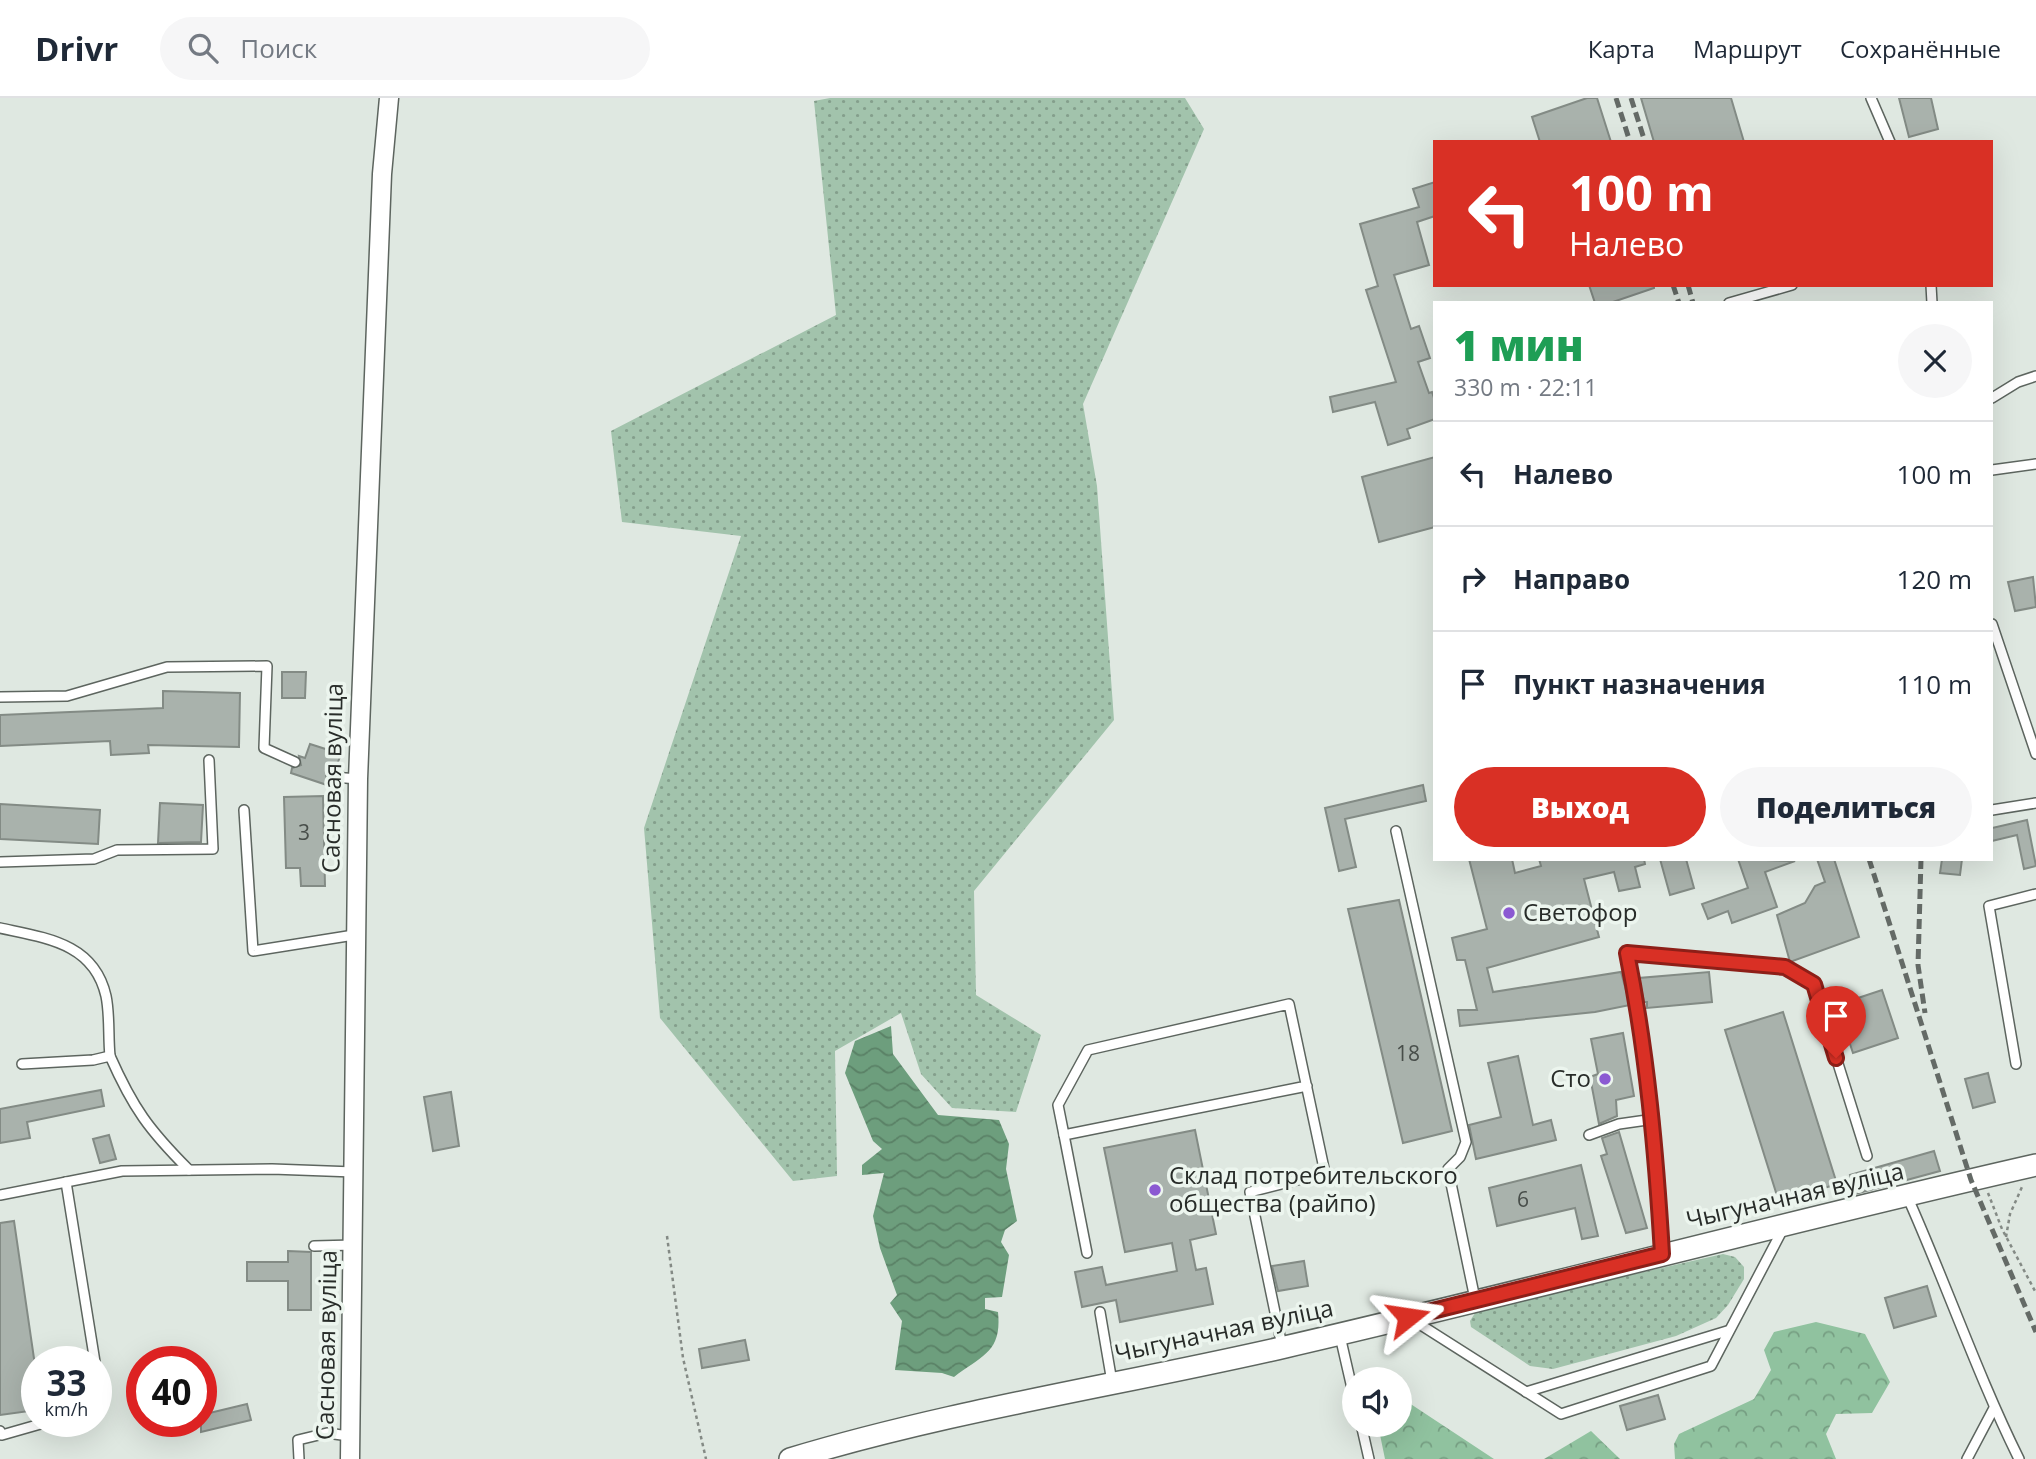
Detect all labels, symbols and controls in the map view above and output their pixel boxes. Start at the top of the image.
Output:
search box [160,17,650,80]
text: Drivr [35,26,118,71]
icon: search [184,29,222,67]
text: Поиск [240,30,317,66]
text: Карта [1588,32,1655,65]
text: Маршрут [1693,32,1802,65]
text: Сохранённые [1840,32,2001,65]
text: 100 m [1569,159,1714,225]
icon: left [1454,168,1545,259]
text: Налево [1569,222,1684,265]
text: 1 мин [1454,316,1584,373]
button: close [1898,324,1972,398]
text: 330 m · 22:11 [1454,371,1597,403]
icon: left [1454,455,1492,493]
text: Налево [1513,456,1613,492]
text: 100 m [1897,456,1972,492]
icon: right [1454,560,1492,598]
text: Направо [1513,561,1630,597]
text: 120 m [1897,561,1972,597]
icon: arrive [1454,665,1492,703]
text: Пункт назначения [1513,666,1766,702]
text: 110 m [1897,666,1972,702]
street label: Сасновая вуліца [313,683,350,873]
button: Выход [1454,767,1706,847]
button: Поделиться [1720,767,1972,847]
house number: 3 [298,818,310,846]
place label: Светофор [1523,895,1637,928]
marker: Светофор [1501,905,1517,921]
pin [1806,986,1866,1058]
icon: arrive [1817,997,1855,1035]
house number: 18 [1396,1039,1420,1067]
place label: Сто [1550,1061,1591,1094]
marker: Сто [1597,1071,1613,1087]
street label: Чыгуначная вуліца [1683,1153,1907,1236]
place label: Склад потребительского общества (райпо) [1169,1158,1458,1219]
marker: Склад потребительского общества (райпо) [1147,1182,1163,1198]
house number: 6 [1517,1185,1529,1213]
street label: Сасновая вуліца [307,1250,344,1440]
position arrow [1371,1280,1445,1354]
street label: Чыгуначная вуліца [1111,1290,1336,1369]
speed limit sign: 40 [126,1346,217,1437]
text: 33 [46,1359,87,1406]
map controls [1342,1367,1412,1437]
button: sound [1342,1367,1412,1437]
text: km/h [45,1397,88,1421]

